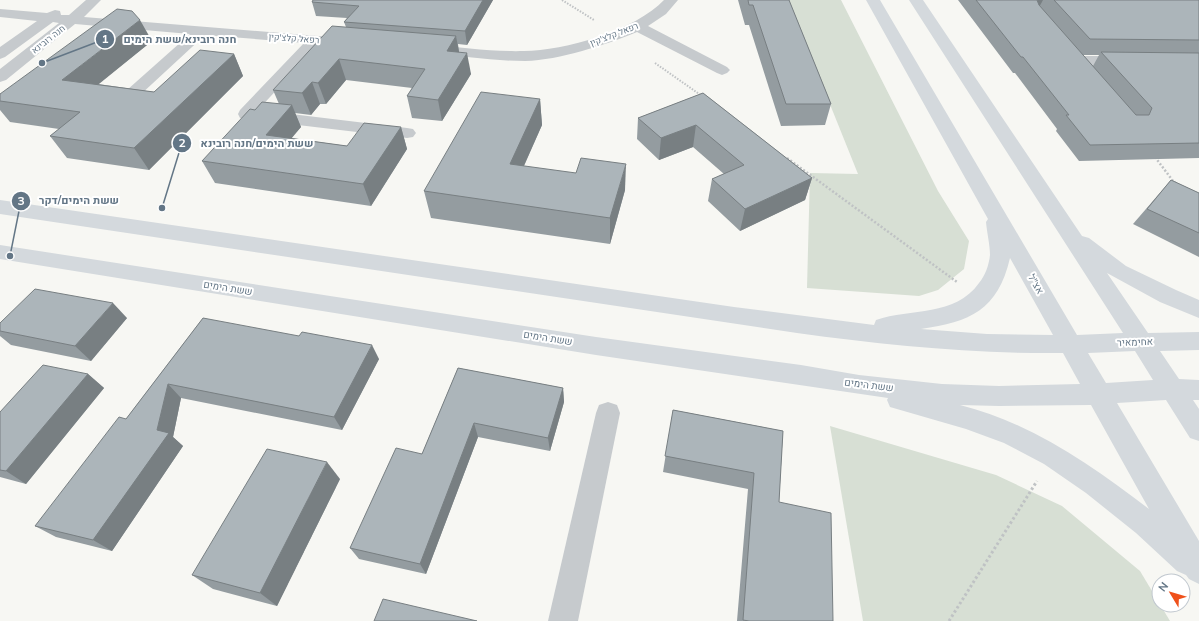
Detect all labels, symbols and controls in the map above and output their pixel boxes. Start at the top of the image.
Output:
street label: רפאל קלצ'קין [588,20,640,48]
street label: חנה רובינא [29,22,67,56]
callout: חנה רובינא/ששת הימים [95,27,244,50]
text: 1 [101,31,109,46]
street label: רפאל קלצ'קין [268,31,320,45]
text: חנה רובינא/ששת הימים [124,32,236,46]
callout: ששת הימים/חנה רובינא [172,131,321,154]
text: 2 [178,135,186,150]
text: ששת הימים/חנה רובינא [201,136,313,150]
callout: ששת הימים/דקר [11,189,127,212]
text: 3 [17,193,25,208]
text: ששת הימים/דקר [39,193,119,207]
street label: אצ"ל [1025,272,1047,296]
street label: ששת הימים [203,278,253,298]
street label: ששת הימים [523,328,573,348]
street label: אחימאיר [1117,335,1153,349]
street label: ששת הימים [844,376,894,394]
north arrow [1151,573,1191,613]
text: N [1155,579,1171,594]

